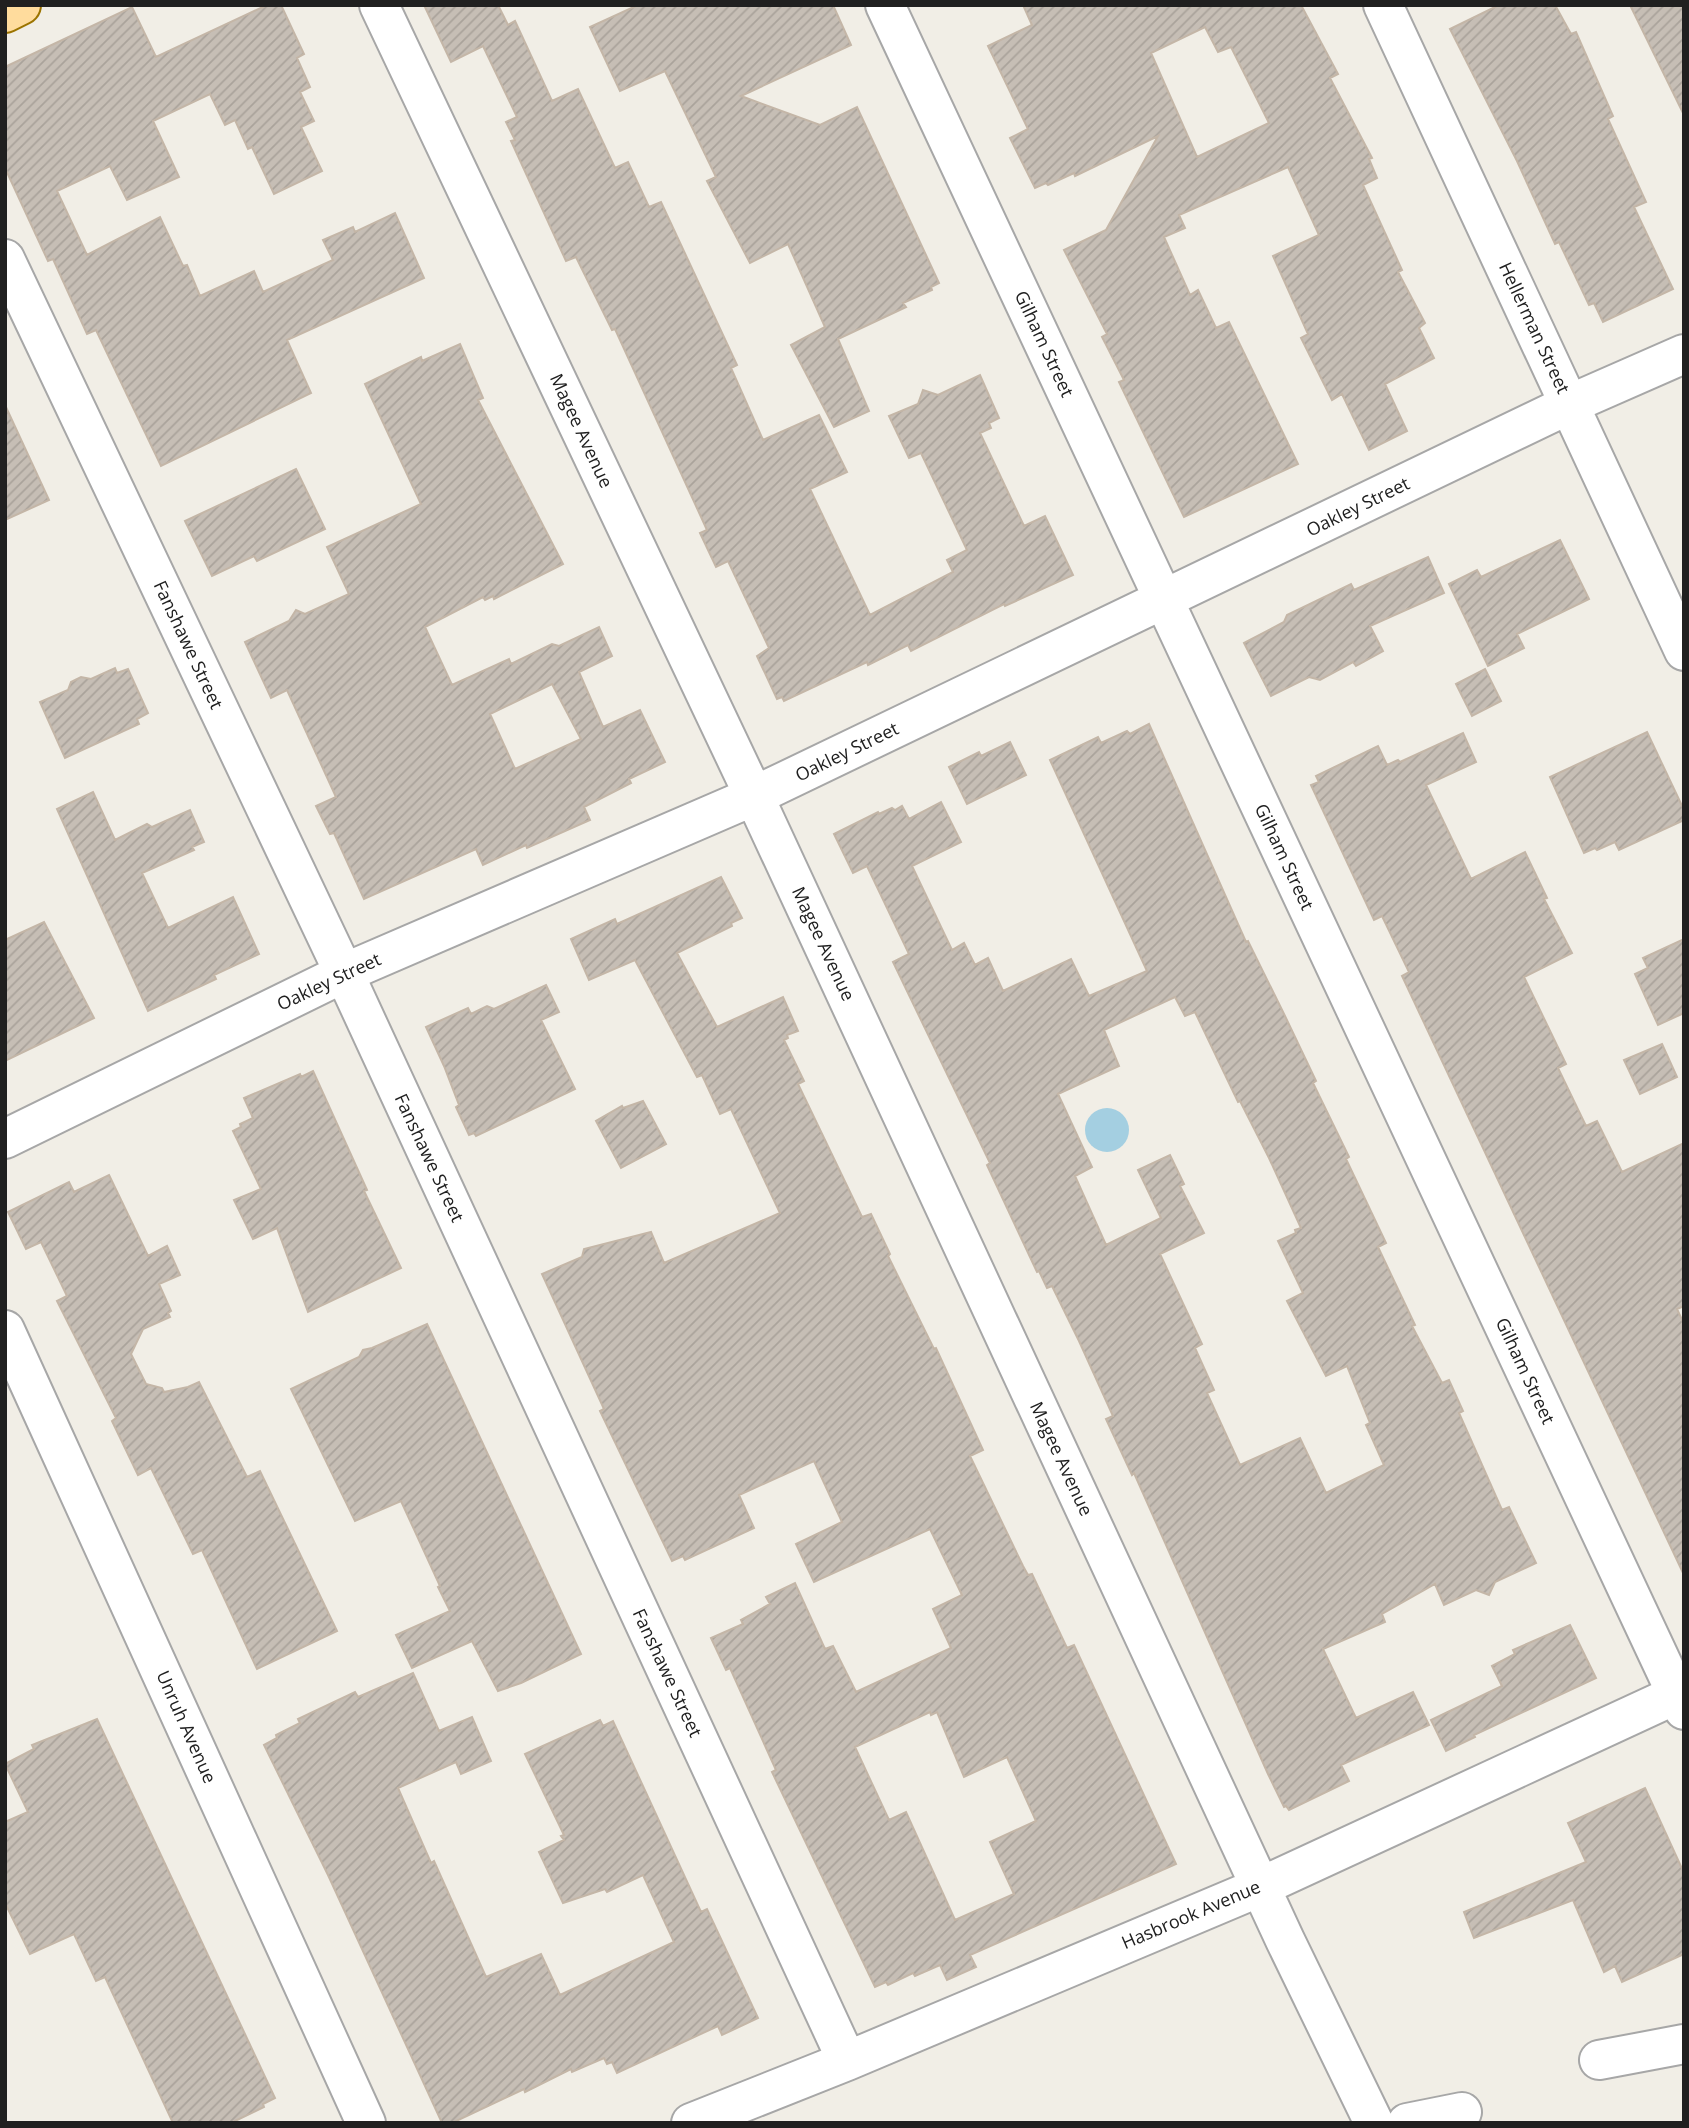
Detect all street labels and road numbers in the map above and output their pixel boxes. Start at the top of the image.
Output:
street label: Hellerman Street [1494,258,1576,397]
street label: Gilham Street [1010,286,1080,401]
street label: Magee Avenue [545,370,619,492]
street label: Oakley Street [1302,471,1413,541]
street label: Fanshawe Street [149,577,229,713]
street label: Oakley Street [791,716,902,786]
street label: Gilham Street [1250,799,1320,914]
street label: Magee Avenue [787,883,861,1005]
street label: Oakley Street [273,947,384,1016]
street label: Fanshawe Street [390,1090,470,1226]
street label: Gilham Street [1491,1313,1561,1428]
street label: Magee Avenue [1025,1398,1099,1520]
street label: Fanshawe Street [628,1605,708,1741]
street label: Unruh Avenue [151,1666,222,1787]
street label: Hasbrook Avenue [1117,1874,1264,1954]

